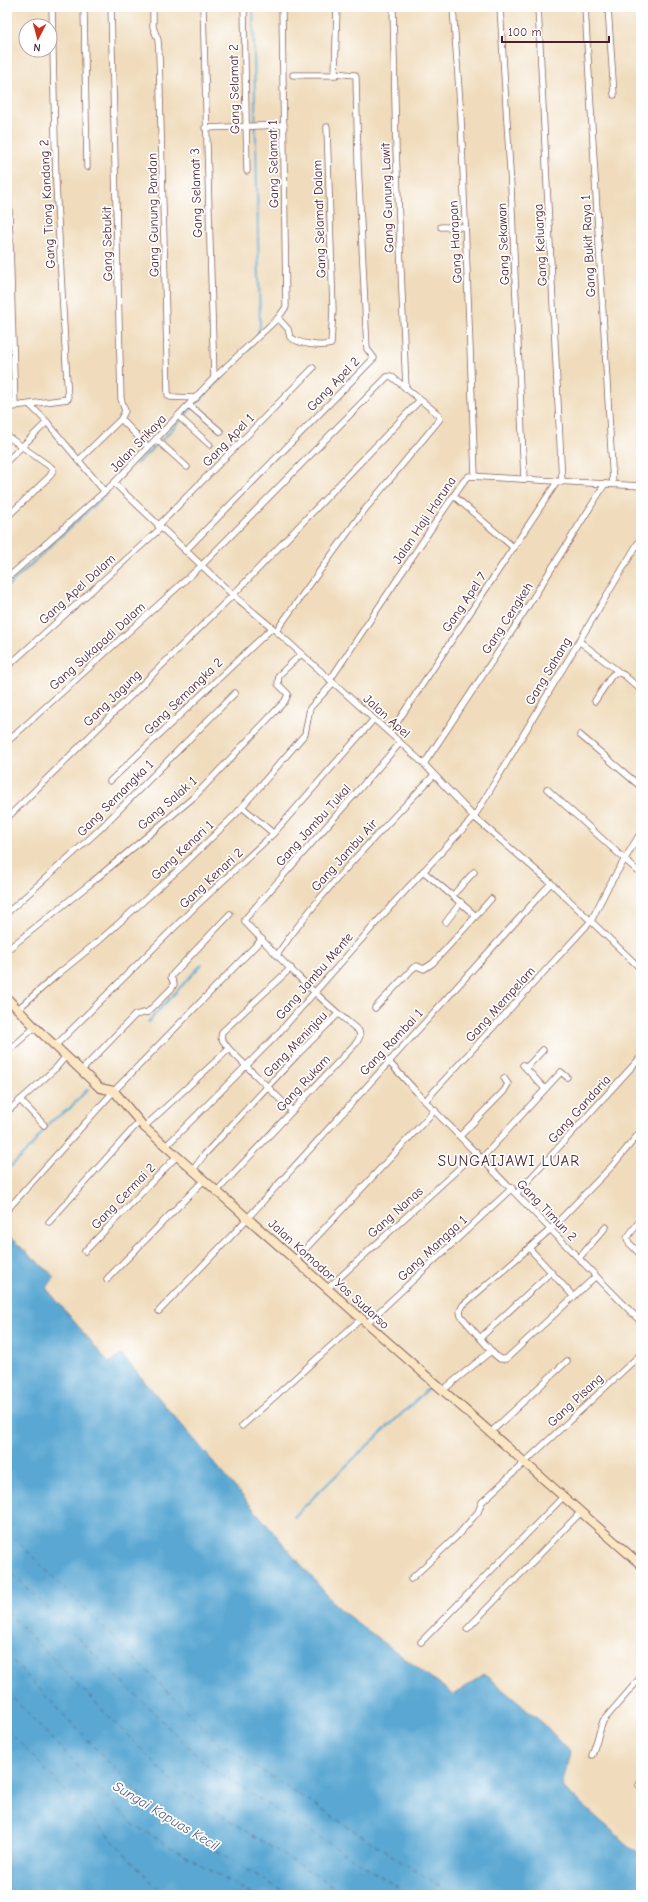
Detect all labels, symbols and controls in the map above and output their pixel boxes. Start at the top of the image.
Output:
north arrow [18,18,58,58]
scale bar [502,18,609,44]
text: 100 m [508,25,541,39]
text: N [33,41,41,54]
street label: Gang Selamat 2 [226,44,242,134]
street label: Gang Selamat 1 [265,120,281,208]
street label: Gang Tiong Kandang 2 [36,139,58,269]
street label: Gang Gunung Lawit [378,141,396,253]
street label: Gang Selamat 3 [187,148,205,238]
street label: Gang Gunung Pandan [144,153,162,277]
street label: Gang Selamat Dalam [309,160,329,278]
street label: Gang Bukit Raya 1 [578,194,598,298]
street label: Gang Harapan [445,200,465,284]
street label: Gang Sekawan [494,203,512,285]
street label: Gang Keluarga [530,203,550,287]
street label: Gang Sebukit [99,205,115,281]
street label: Gang Apel 2 [303,354,363,414]
street label: Gang Apel 1 [199,410,257,470]
street label: Jalan Srikaya [107,411,169,475]
street label: Jalan Haji Haruna [389,474,459,566]
street label: Gang Apel Dalam [36,551,118,627]
street label: Gang Apel 7 [439,569,489,635]
street label: Gang Cengkeh [478,579,536,657]
street label: Gang Sukapadi Dalam [46,599,148,693]
street label: Gang Sahang [522,635,574,707]
street label: Gang Semangka 2 [141,655,226,737]
street label: Gang Jagung [80,667,144,729]
street label: Jalan Apel [361,691,413,741]
street label: Gang Semangka 1 [74,757,156,839]
street label: Gang Salak 1 [134,773,200,833]
street label: Gang Jambu Tukal [272,781,354,869]
street label: Gang Jambu Air [308,815,381,894]
street label: Gang Kenari 1 [148,817,216,883]
street label: Gang Kenari 2 [176,845,246,911]
street label: Gang Jambu Mente [272,929,356,1023]
street label: Gang Mempelam [462,963,538,1045]
street label: Gang Rambai 1 [356,1006,426,1078]
street label: Gang Meninjau [260,1008,330,1080]
street label: Gang Rukam [273,1051,333,1115]
street label: Gang Gandaria [545,1072,613,1146]
district label: SUNGAIJAWI LUAR [438,1152,580,1170]
street label: Gang Cermai 2 [88,1160,158,1232]
street label: Gang Timun 2 [514,1176,580,1244]
street label: Gang Nanas [364,1183,426,1241]
street label: Gang Mangga 1 [394,1212,470,1284]
street label: Jalan Komodor Yos Sudarso [266,1216,392,1332]
street label: Gang Pisang [544,1370,606,1430]
water label: Sungai Kapuas Kecil [110,1778,223,1855]

